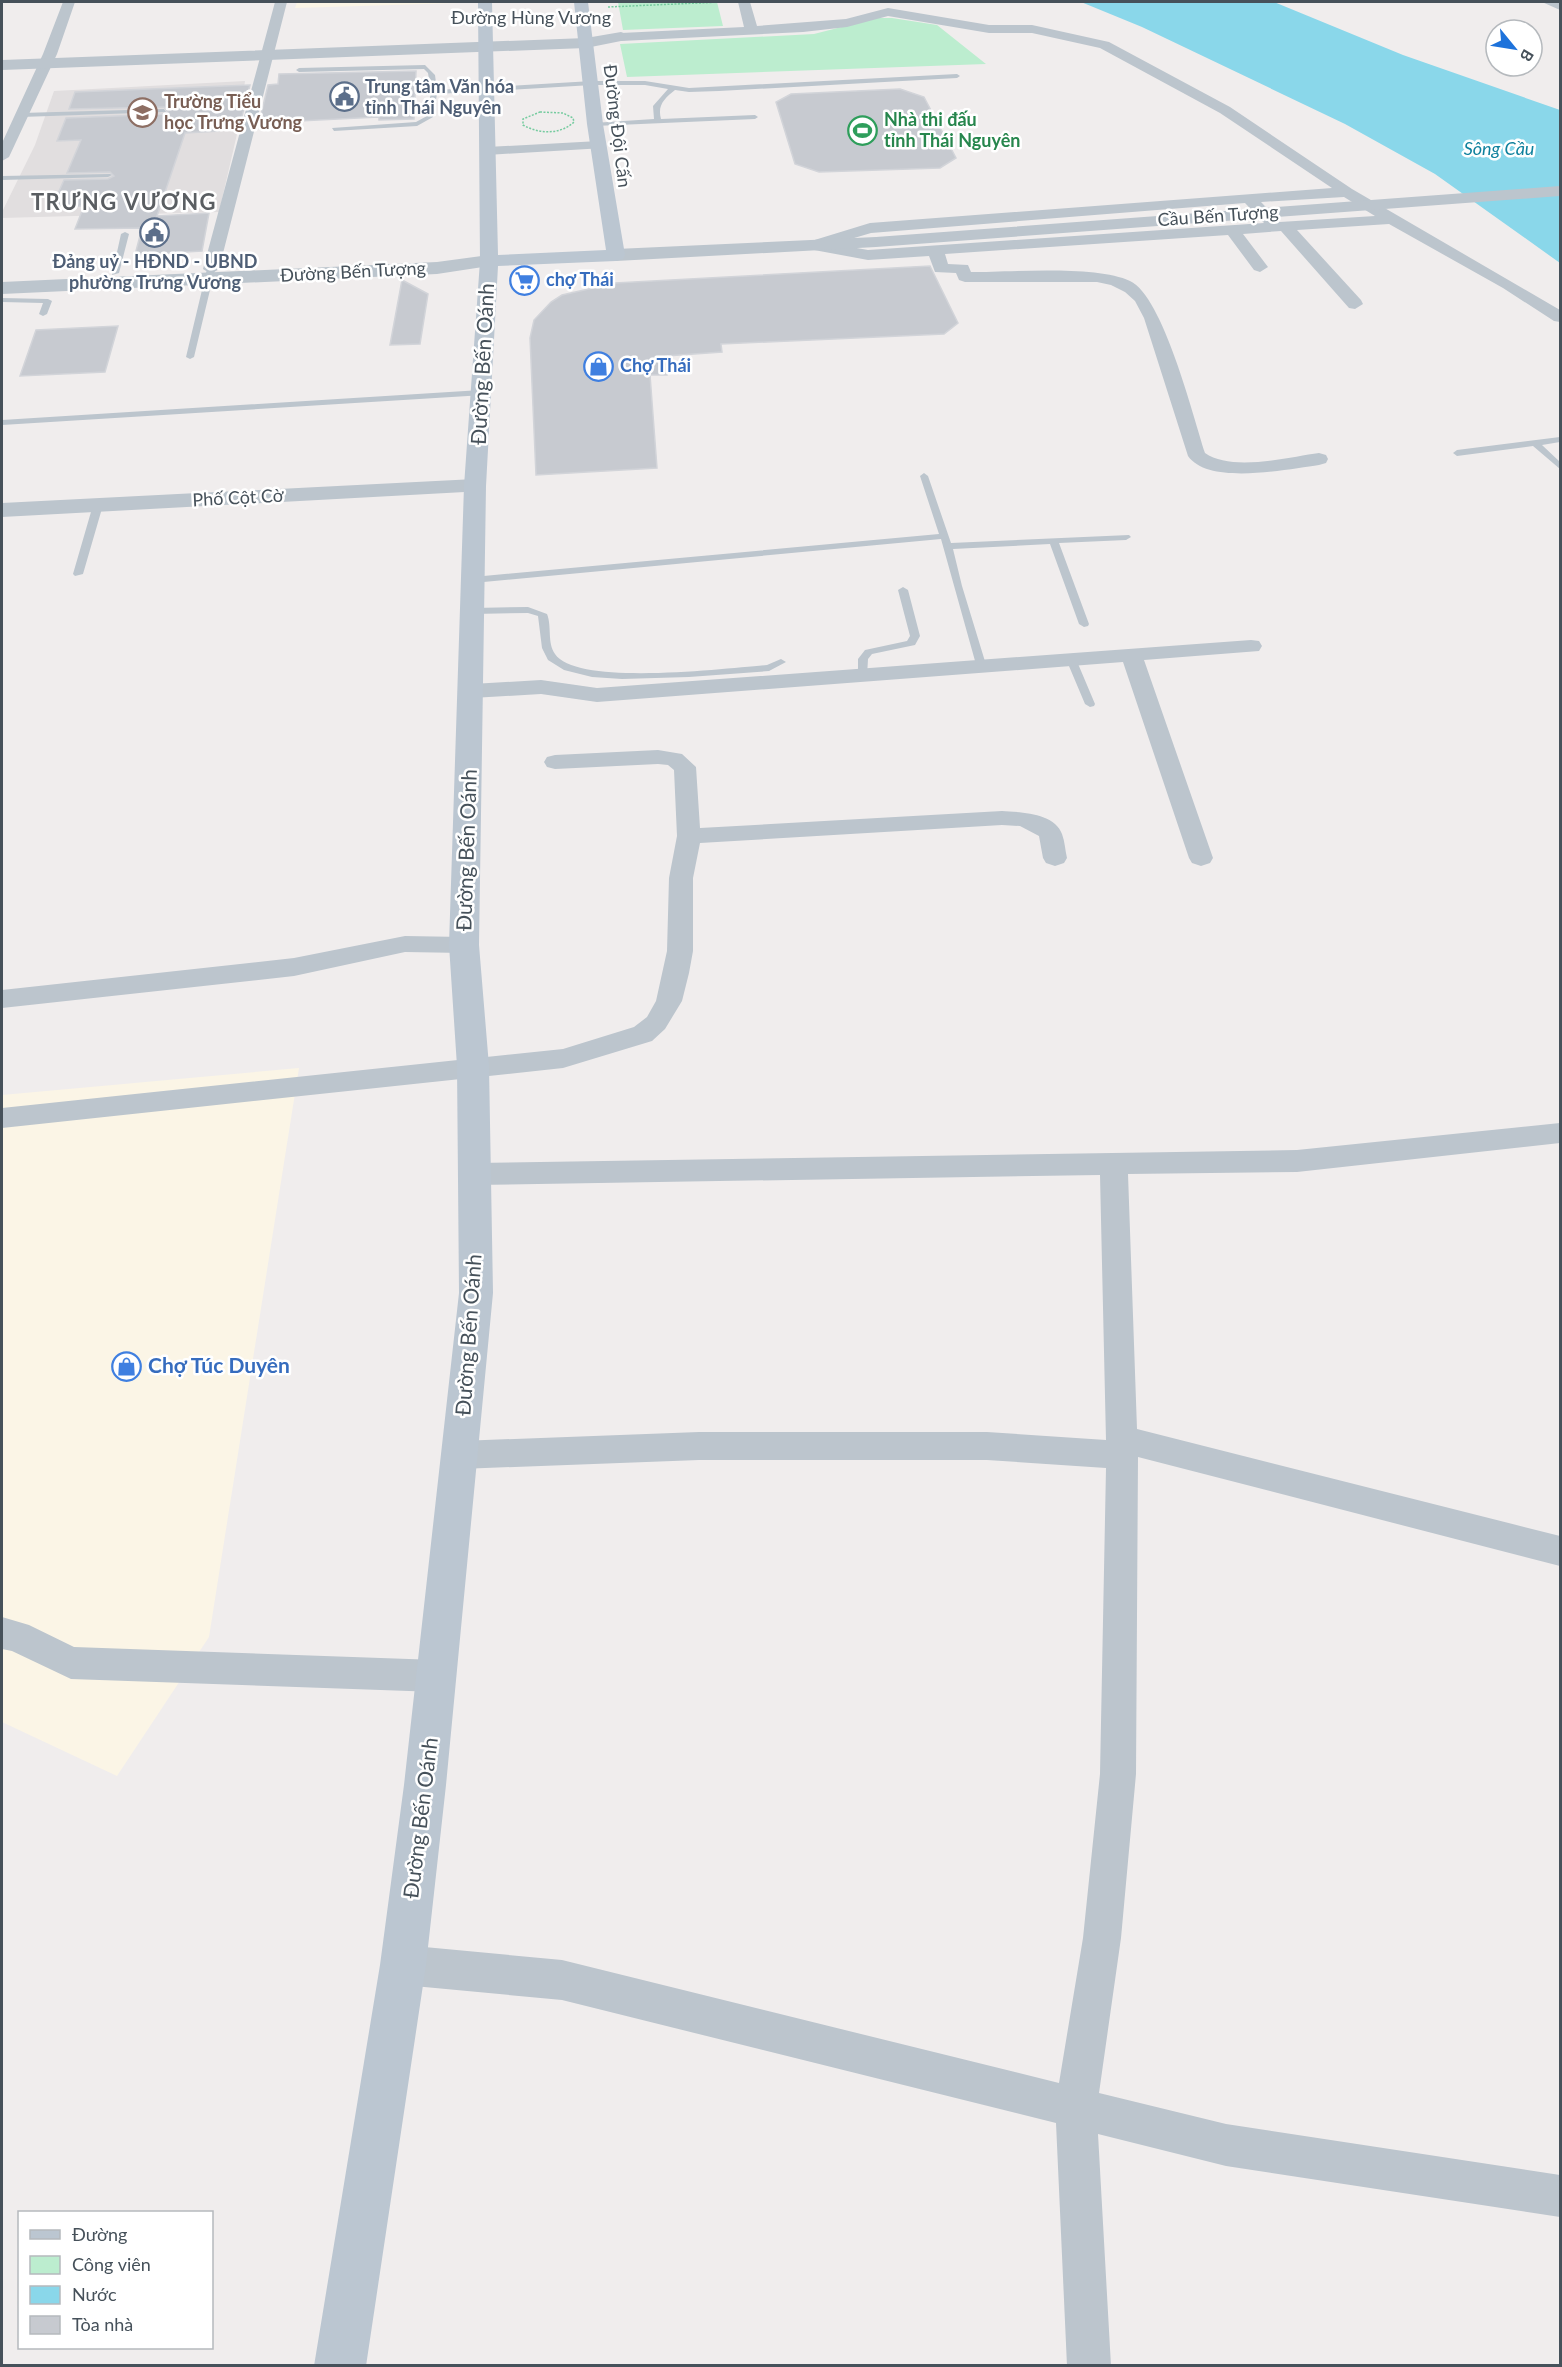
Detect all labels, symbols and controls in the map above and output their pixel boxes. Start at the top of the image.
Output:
street label: Đường Hùng Vương [451,6,611,28]
north arrow [1484,18,1544,78]
text: B [1517,46,1538,65]
street label: Đường Đội Cấn [600,63,636,189]
place label: Trung tâm Văn hóa tỉnh Thái Nguyên [365,75,514,118]
public building icon: Trung tâm Văn hóa tỉnh Thái Nguyên [328,81,360,113]
place label: Trường Tiểu học Trưng Vương [164,90,303,133]
school or university icon: Trường Tiểu học Trưng Vương [127,96,159,128]
place label: Nhà thi đấu tỉnh Thái Nguyên [884,108,1020,151]
sports icon: Nhà thi đấu tỉnh Thái Nguyên [847,114,879,146]
water label: Sông Cầu [1464,137,1534,159]
district label: TRƯNG VƯƠNG [31,188,217,215]
street label: Cầu Bến Tượng [1157,200,1279,230]
public building icon: Đảng uỷ - HĐND - UBND phường Trưng Vương [139,217,171,249]
place label: Đảng uỷ - HĐND - UBND phường Trưng Vương [52,250,258,293]
street label: Đường Bến Tượng [280,256,426,286]
supermarket icon: chợ Thái [509,264,541,296]
place label: chợ Thái [546,268,614,290]
street label: Đường Bến Oánh [465,282,498,445]
shop icon: Chợ Thái [583,350,615,382]
place label: Chợ Thái [620,354,691,376]
street label: Phố Cột Cờ [192,484,285,510]
street label: Đường Bến Oánh [450,769,481,931]
street label: Đường Bến Oánh [449,1253,486,1417]
shop icon: Chợ Túc Duyên [111,1350,143,1382]
place label: Chợ Túc Duyên [148,1352,290,1377]
street label: Đường Bến Oánh [397,1736,442,1900]
legend [18,2211,213,2349]
text: Đường [72,2223,127,2245]
text: Công viên [72,2253,151,2275]
text: Nước [72,2283,117,2305]
text: Tòa nhà [72,2313,133,2335]

